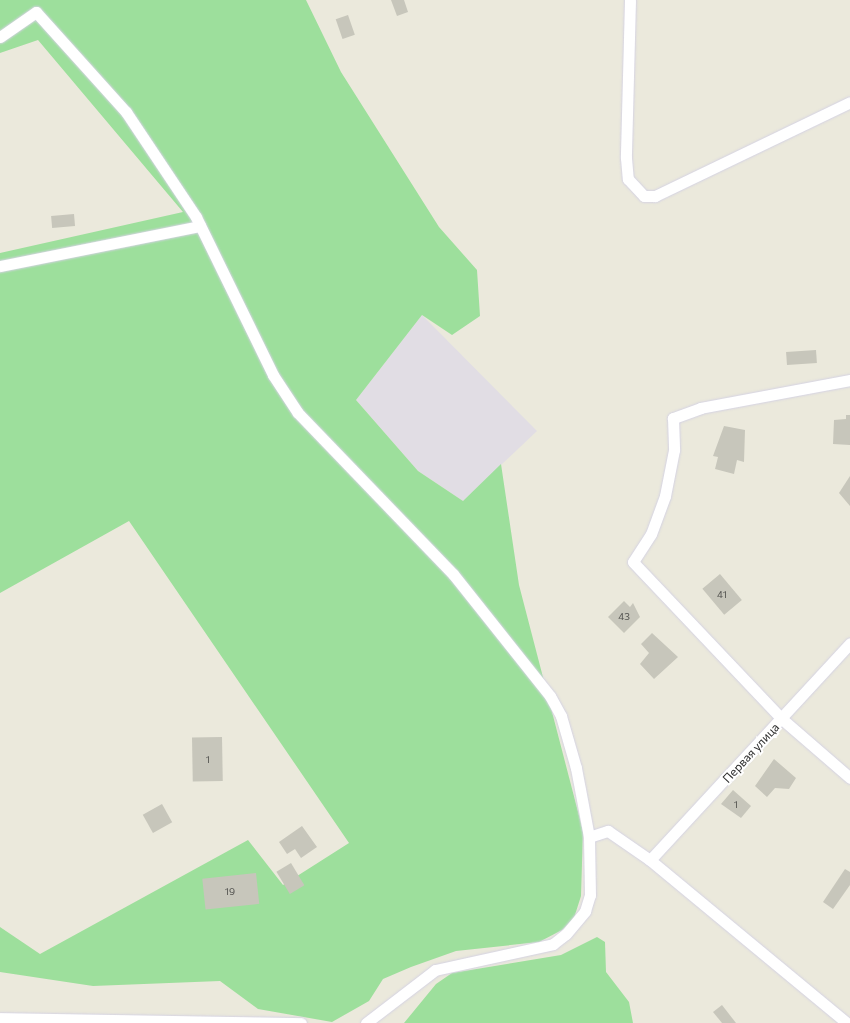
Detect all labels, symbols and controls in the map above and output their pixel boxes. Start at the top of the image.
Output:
house number: 41 [717,589,727,601]
house number: 43 [618,611,630,623]
street label: Первая улица [720,720,782,786]
house number: 1 [206,754,210,766]
house number: 1 [734,799,738,811]
house number: 19 [225,886,235,898]

